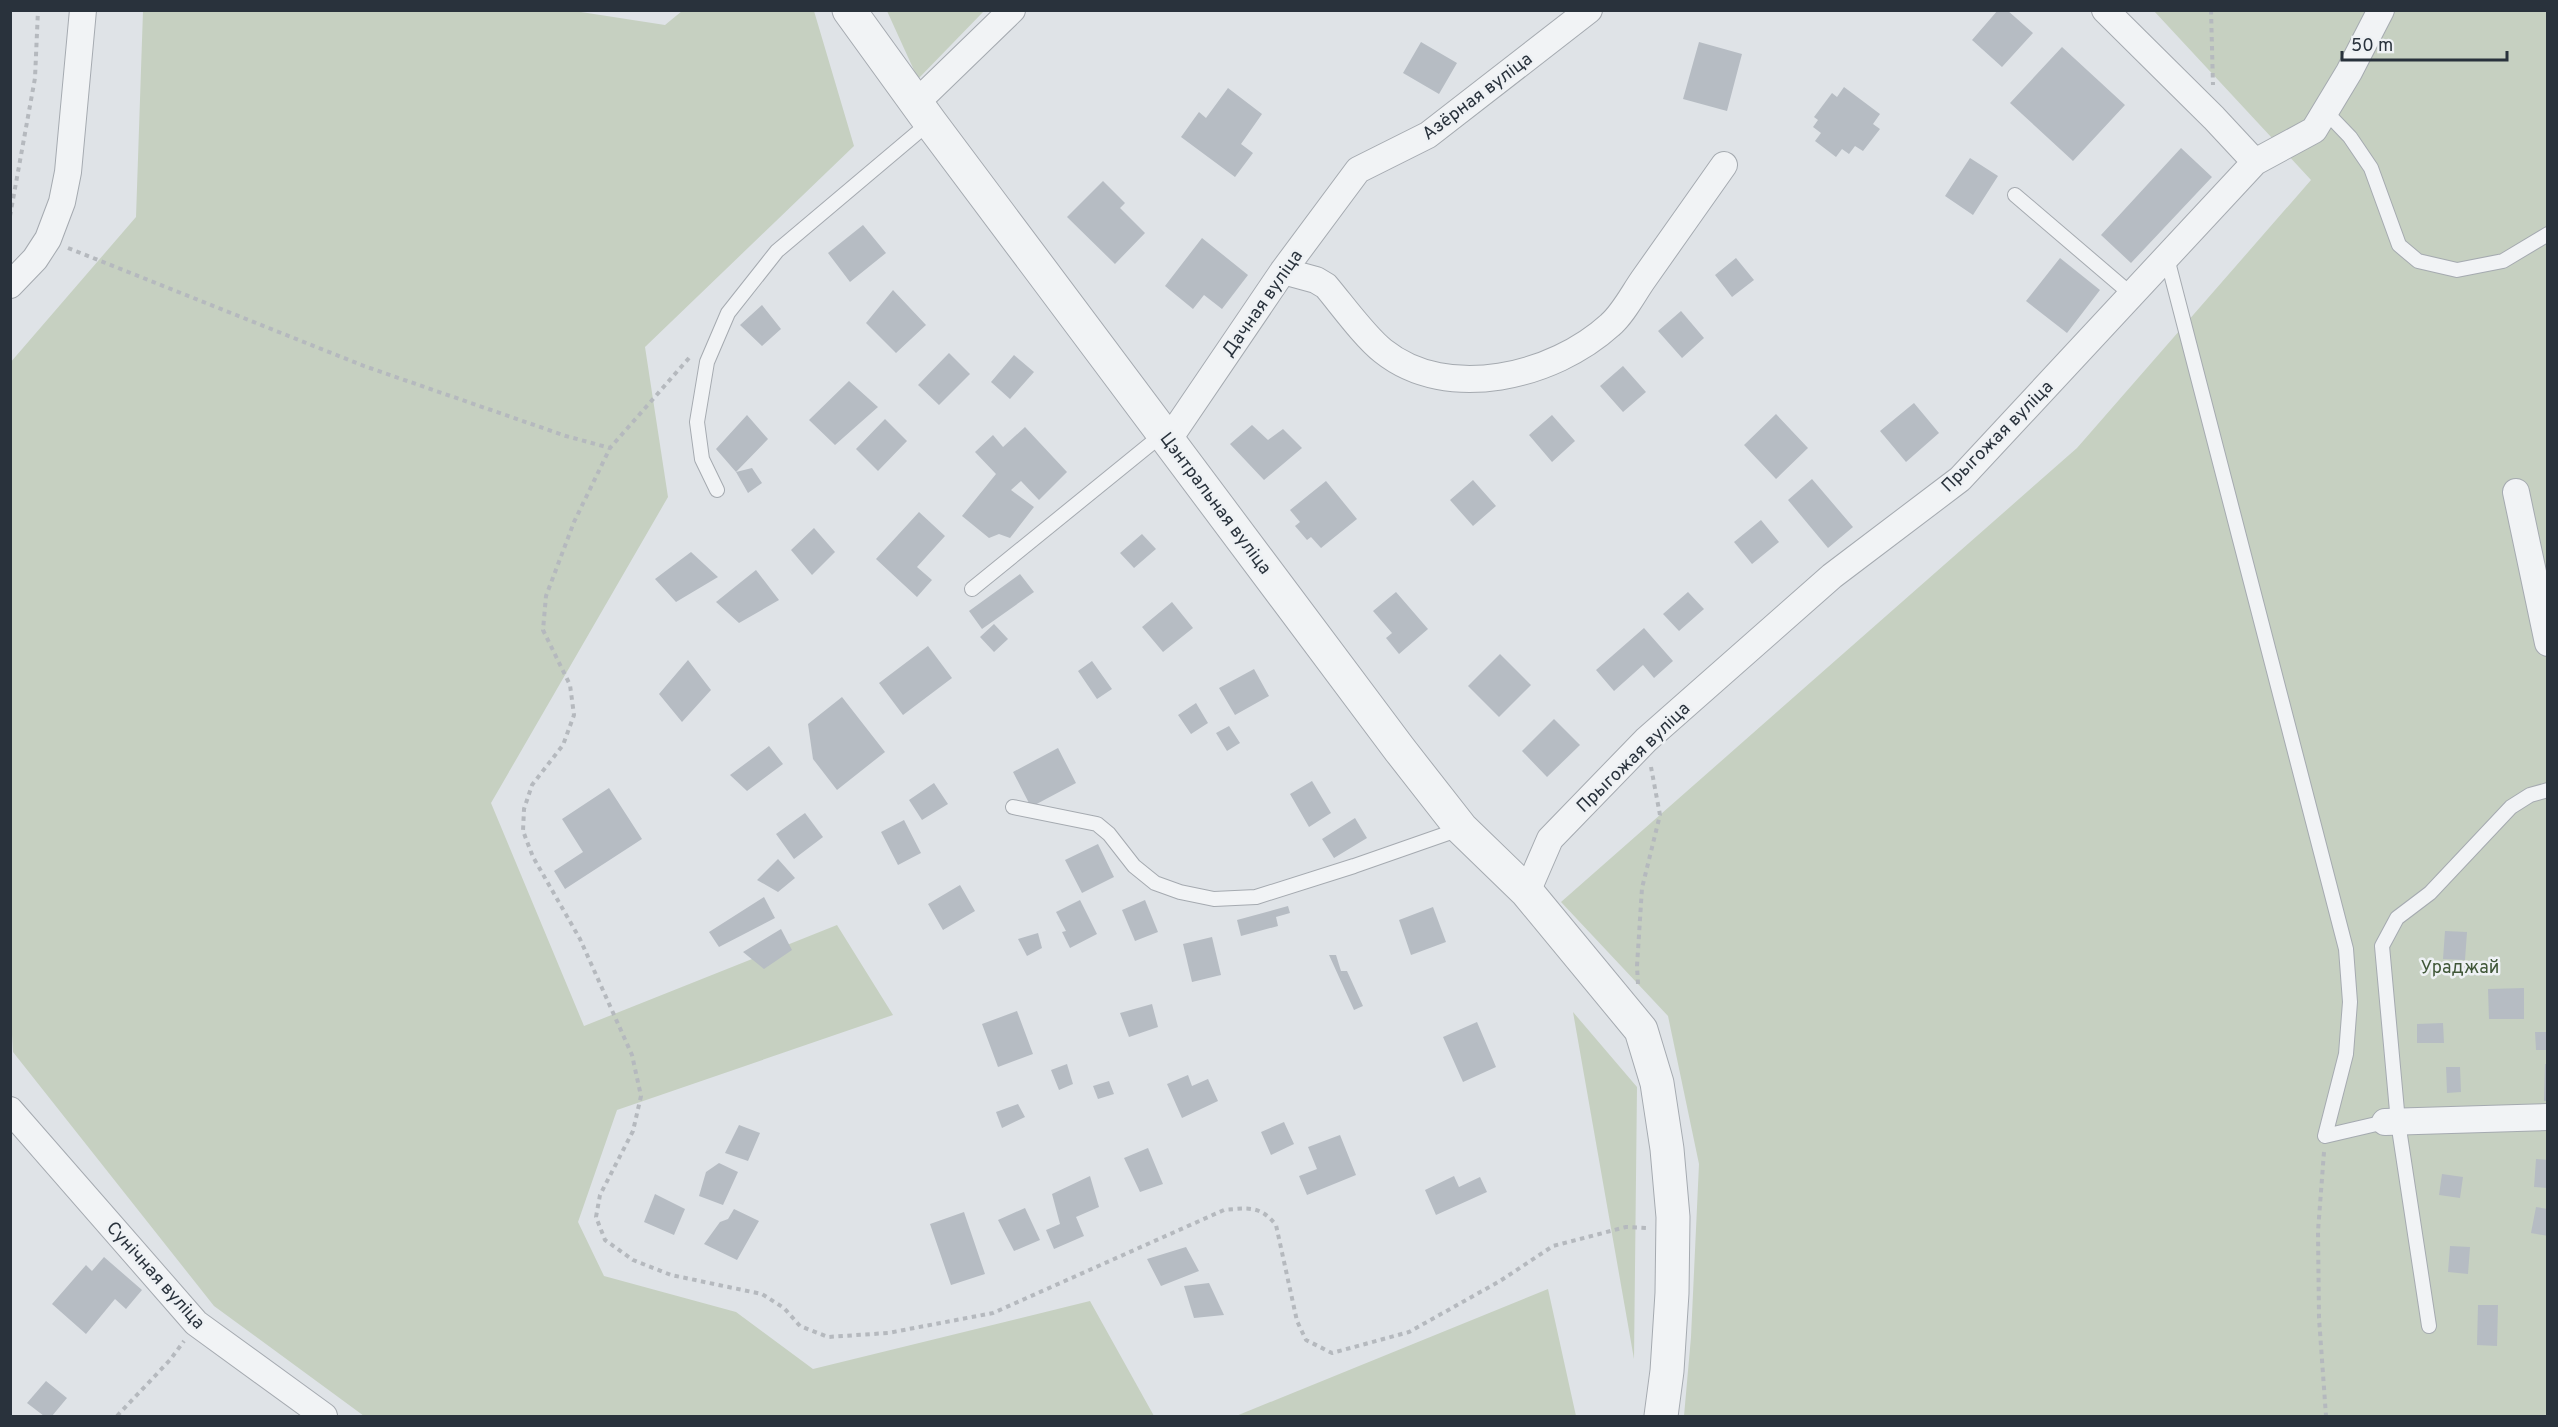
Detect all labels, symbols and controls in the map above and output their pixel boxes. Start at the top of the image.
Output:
scale bar [2342,24,2507,62]
text: 50 m [2351,35,2393,58]
street label: Азёрная вуліца [1418,48,1538,146]
street label: Дачная вуліца [1218,246,1309,362]
street label: Прыгожая вуліца [1937,376,2059,498]
street label: Цэнтральная вуліца [1154,428,1276,580]
street label: Прыгожая вуліца [1572,698,1696,818]
park label: Ураджай [2421,957,2499,980]
street label: Сунічная вуліца [100,1217,209,1335]

